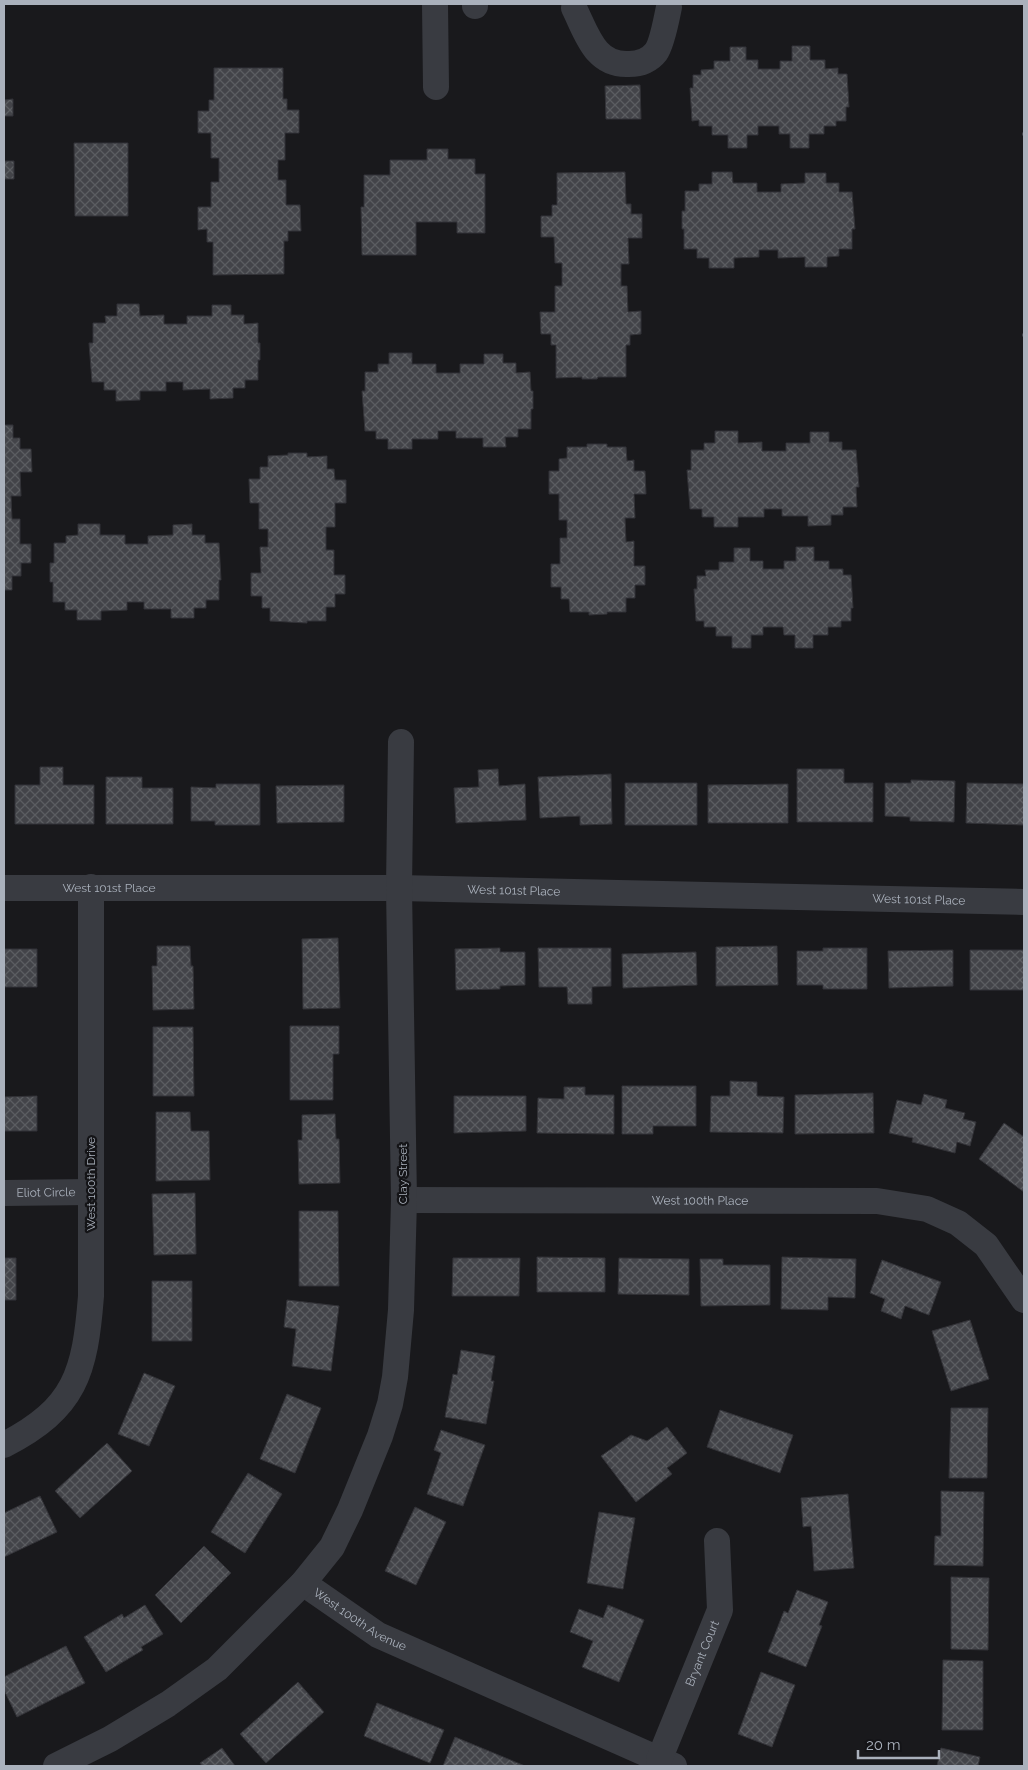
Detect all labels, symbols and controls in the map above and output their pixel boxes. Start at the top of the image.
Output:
street label: West 101st Place [62,881,156,895]
street label: West 101st Place [467,883,561,899]
street label: West 101st Place [872,892,966,908]
street label: West 100th Drive [84,1137,98,1231]
street label: Clay Street [396,1144,410,1204]
street label: Eliot Circle [16,1185,76,1200]
street label: West 100th Place [652,1194,748,1208]
street label: West 100th Avenue [311,1585,409,1654]
street label: Bryant Court [683,1618,722,1688]
scale bar [858,1728,939,1760]
text: 20 m [866,1736,901,1754]

